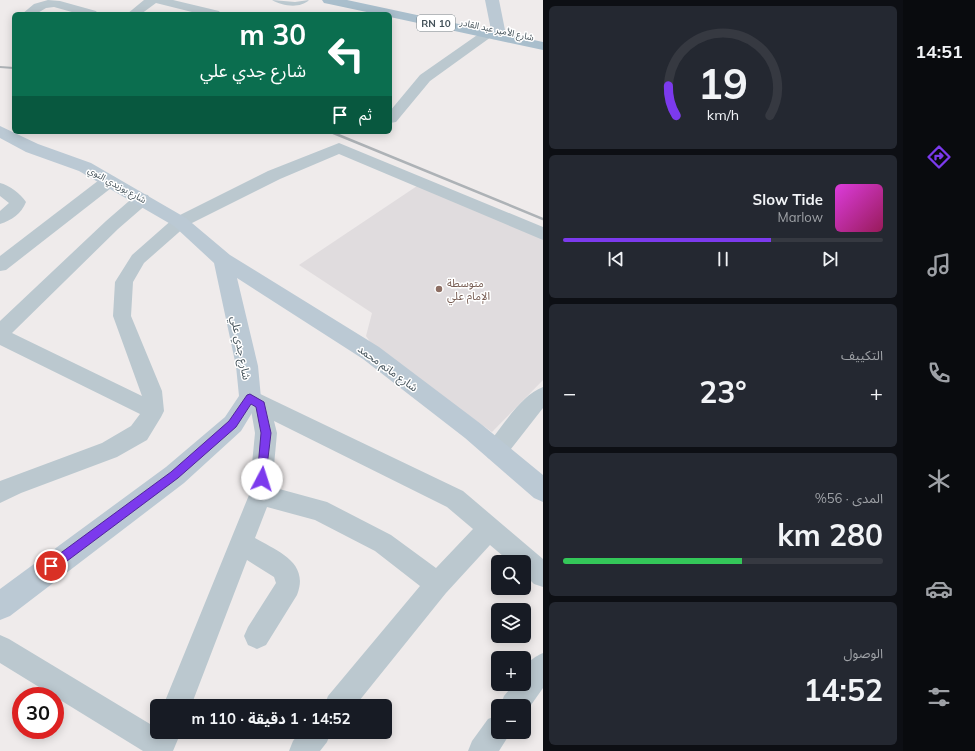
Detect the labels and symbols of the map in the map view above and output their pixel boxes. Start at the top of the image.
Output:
road number: RN 10 [417,15,455,31]
street label: شارع الأمير عبد القادر [458,16,535,45]
street label: شارع بوزيدي النوي [85,164,148,207]
place label: متوسطة الإمام علي [447,276,490,306]
marker: متوسطة الإمام علي [434,284,444,294]
street label: شارع جدي علي [225,315,254,382]
street label: شارع ماتم محمد [354,342,421,396]
position arrow [241,458,283,500]
pin [34,549,68,583]
speed limit sign: 30 [12,687,64,739]

